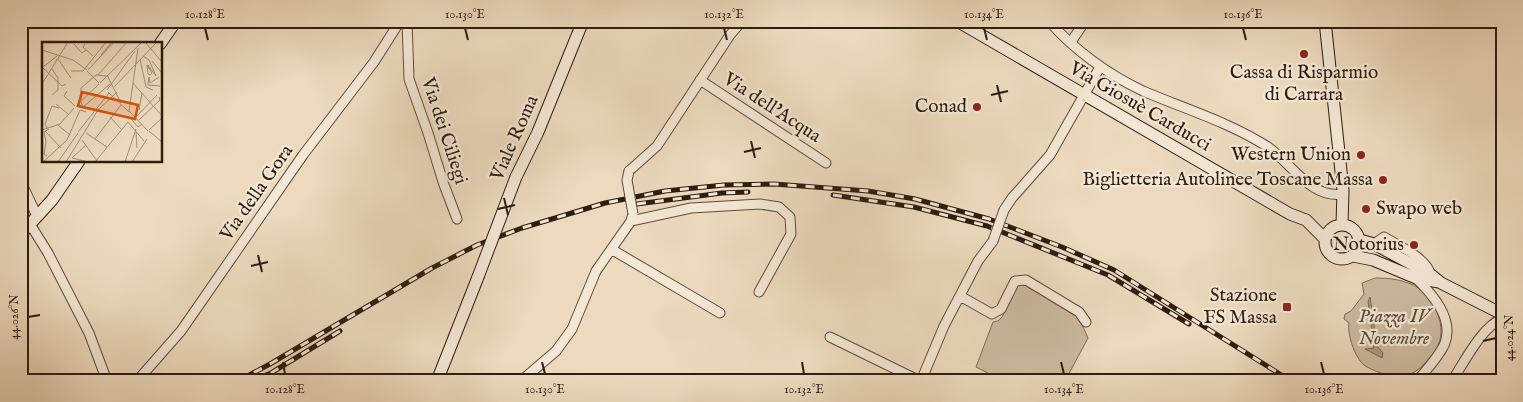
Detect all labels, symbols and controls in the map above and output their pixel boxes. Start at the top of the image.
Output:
text: 10.128°E [185,7,225,22]
text: 10.130°E [445,7,485,22]
text: 10.132°E [704,7,744,22]
text: 10.134°E [964,7,1004,22]
text: 10.136°E [1223,7,1263,22]
inset map [42,42,162,162]
marker: Cassa di Risparmio di Carrara [1298,48,1310,60]
street label: Via Giosuè Carducci [1064,56,1215,157]
place label: Cassa di Risparmio di Carrara [1230,61,1378,107]
street label: Via dell'Acqua [718,67,826,149]
street label: Via dei Ciliegi [415,74,473,187]
street label: Viale Roma [485,91,545,185]
place label: Conad [915,95,968,119]
marker: Conad [971,101,983,113]
street label: Via della Gora [214,140,299,247]
place label: Western Union [1231,143,1351,167]
marker: Western Union [1355,149,1367,161]
place label: Biglietteria Autolinee Toscane Massa [1083,168,1374,192]
marker: Biglietteria Autolinee Toscane Massa [1377,174,1389,186]
place label: Swapo web [1376,197,1462,221]
marker: Swapo web [1360,203,1372,215]
place label: Notorius [1333,233,1404,257]
marker: Notorius [1408,239,1420,251]
place label: Stazione FS Massa [1203,284,1278,330]
text: 44.026°N [7,294,22,340]
marker: Stazione FS Massa [1281,301,1293,313]
park label: Piazza IV Novembre [1358,305,1433,351]
text: 44.024°N [1502,314,1517,361]
text: 10.128°E [265,382,305,397]
text: 10.130°E [525,382,565,397]
text: 10.132°E [784,382,824,397]
text: 10.134°E [1044,382,1084,397]
text: 10.136°E [1304,382,1344,397]

